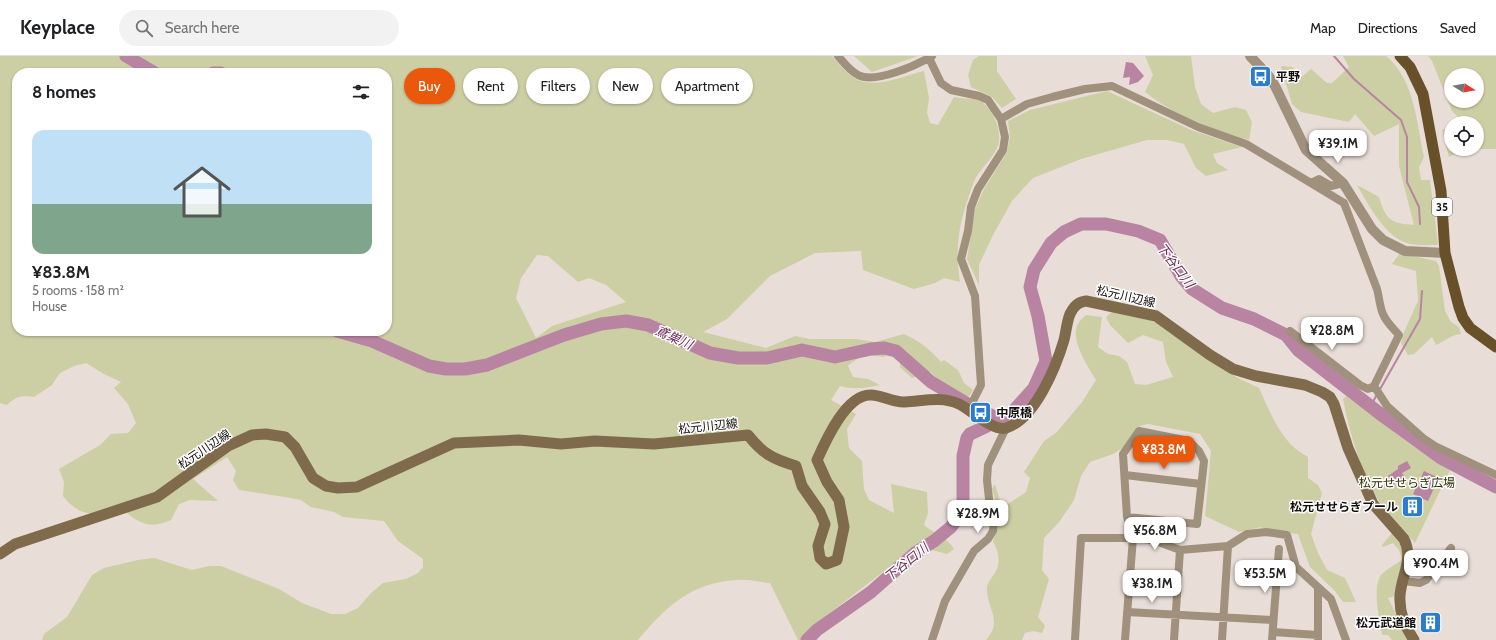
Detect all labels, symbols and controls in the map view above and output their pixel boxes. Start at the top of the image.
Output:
search box [119,10,399,46]
text: Keyplace [20,16,95,39]
icon: search [133,17,155,39]
text: Search here [165,19,239,37]
text: Map [1310,19,1336,37]
text: Directions [1358,19,1418,37]
text: Saved [1440,19,1476,37]
bus stop icon: 平野 [1248,63,1274,89]
chip: Buy [404,68,455,104]
chip: Rent [463,68,518,104]
chip: Filters [526,68,590,104]
chip: New [598,68,653,104]
chip: Apartment [661,68,753,104]
north arrow [1444,68,1484,108]
map controls [1444,68,1484,156]
place label: 平野 [1276,69,1300,84]
icon: filters [350,81,372,103]
text: 8 homes [32,82,96,102]
button: locate [1444,116,1484,156]
pin: ¥39.1M [1305,130,1371,164]
text: ¥39.1M [1318,135,1358,151]
icon: home [166,156,238,228]
road number: 35 [1432,198,1452,216]
water label: 下谷口川 [1154,239,1199,292]
text: ¥83.8M [32,262,90,282]
text: 5 rooms · 158 m² [32,282,124,298]
street label: 松元川辺線 [1095,282,1157,310]
text: House [32,298,67,314]
pin: ¥28.8M [1299,317,1365,351]
water label: 鳶巣川 [653,322,697,353]
text: ¥28.8M [1310,322,1354,338]
bus stop icon: 中原橋 [967,399,993,425]
place label: 中原橋 [996,405,1033,420]
street label: 松元川辺線 [677,415,739,437]
street label: 松元川辺線 [175,426,233,472]
pin: ¥83.8M [1131,436,1197,470]
text: ¥83.8M [1142,441,1186,457]
park label: 松元せせらぎ広場 [1359,475,1455,490]
building icon: 松元せせらぎプール [1400,493,1426,519]
place label: 松元せせらぎプール [1290,499,1398,514]
pin: ¥28.9M [945,500,1011,534]
text: ¥28.9M [956,505,1000,521]
pin: ¥56.8M [1122,517,1188,551]
text: ¥56.8M [1133,522,1177,538]
water label: 下谷口川 [881,538,933,585]
pin: ¥90.4M [1403,550,1469,584]
text: ¥90.4M [1413,555,1459,571]
pin: ¥53.5M [1232,560,1298,594]
text: ¥53.5M [1244,565,1286,581]
pin: ¥38.1M [1119,570,1185,604]
text: ¥38.1M [1132,575,1173,591]
building icon: 松元武道館 [1418,609,1444,635]
place label: 松元武道館 [1356,615,1416,630]

